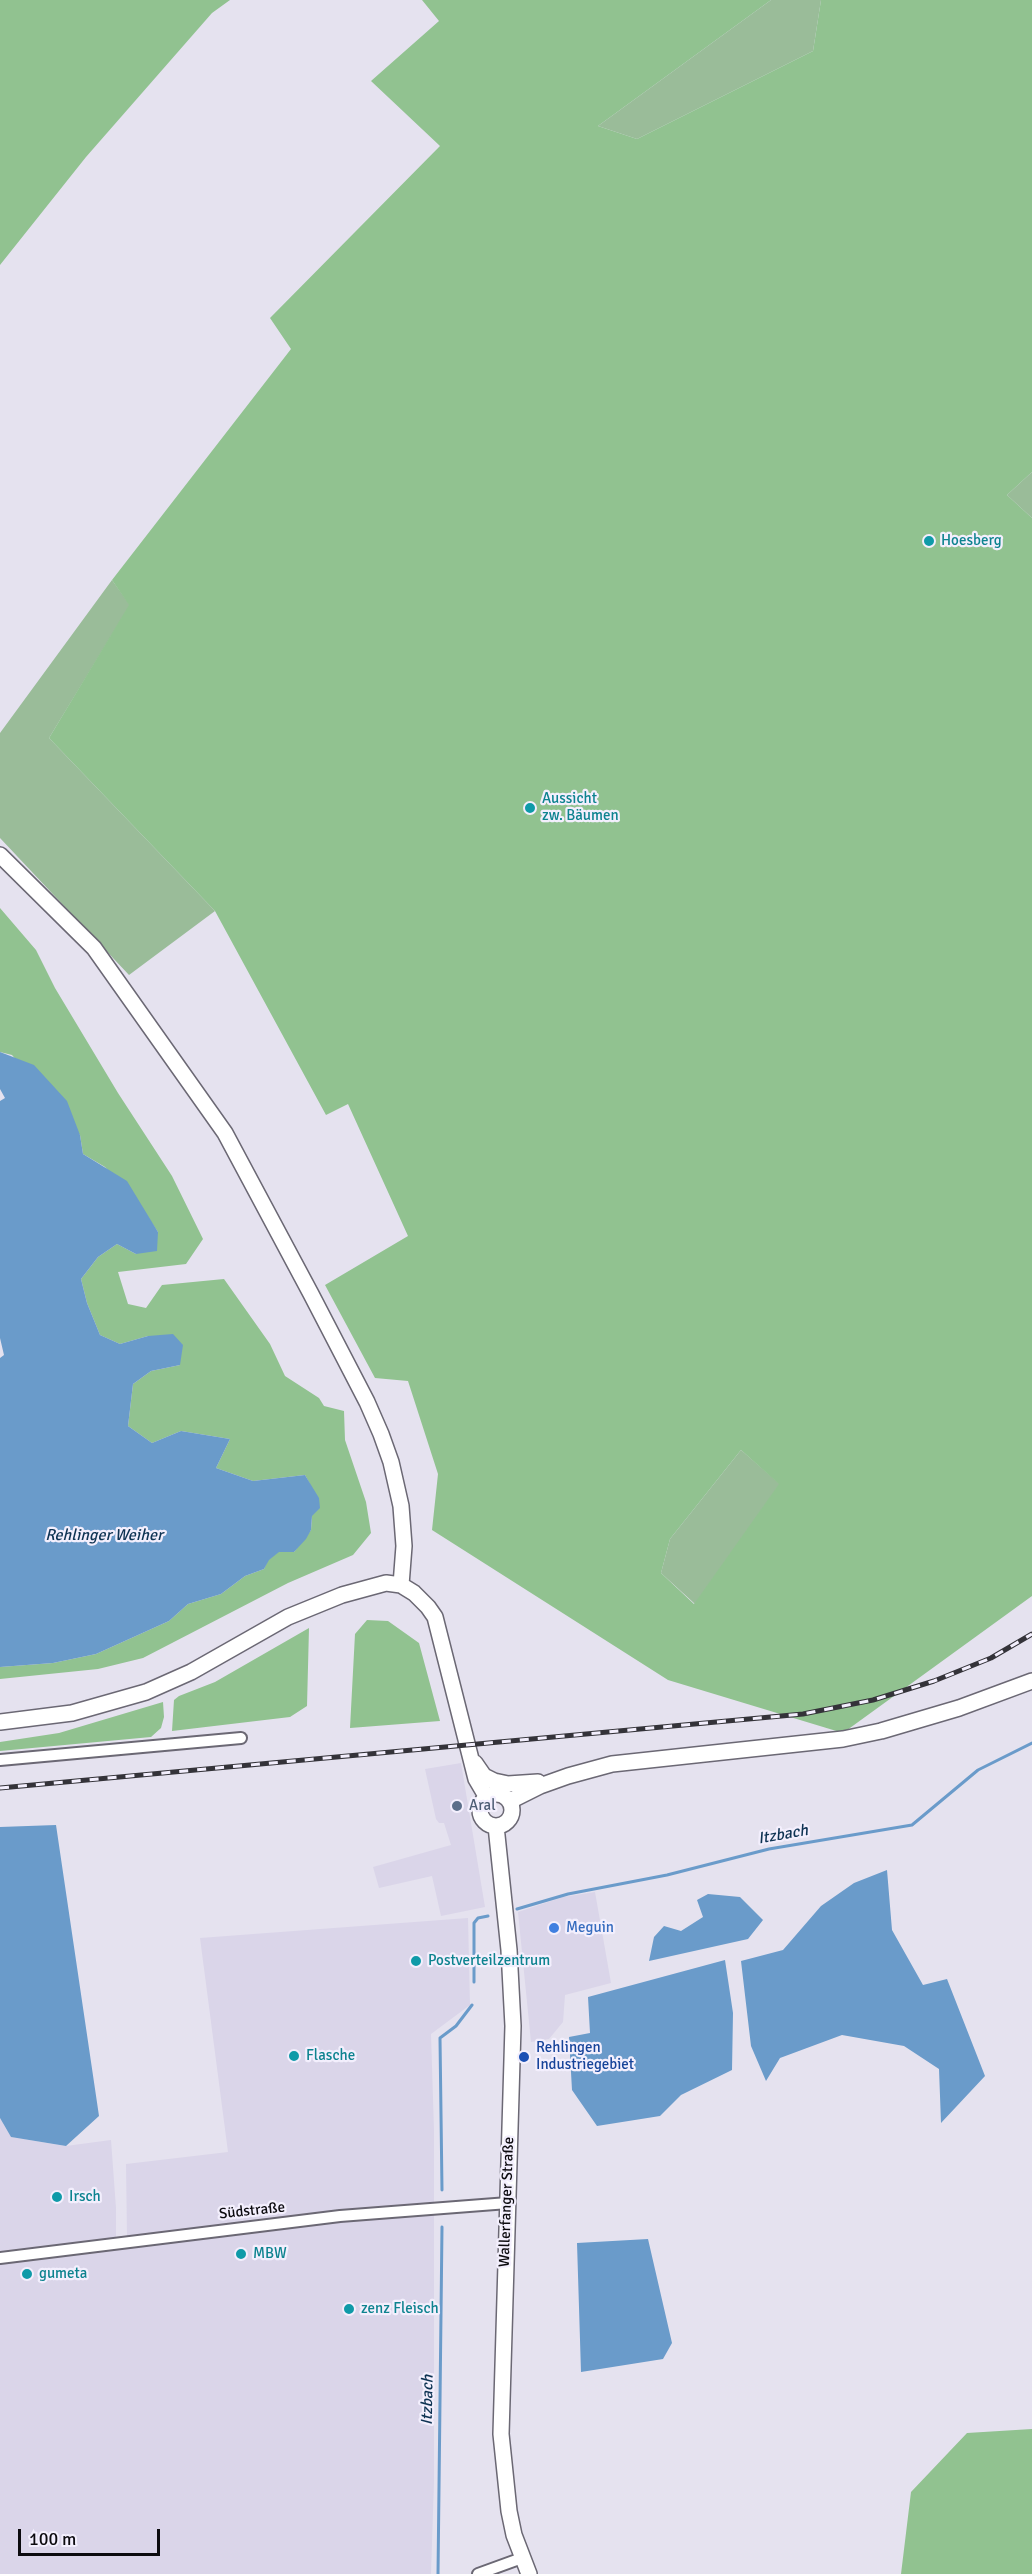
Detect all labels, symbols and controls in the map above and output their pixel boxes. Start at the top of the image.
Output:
place label: Hoesberg [941,532,1002,550]
marker: Hoesberg [922,534,936,548]
place label: Aussicht zw. Bäumen [542,790,619,825]
marker: Aussicht zw. Bäumen [523,801,537,815]
water label: Rehlinger Weiher [45,1526,163,1546]
place label: Aral [469,1797,496,1815]
marker: Aral [450,1799,464,1813]
water label: Itzbach [757,1821,809,1849]
place label: Meguin [566,1919,614,1937]
marker: Meguin [547,1921,561,1935]
place label: Postverteilzentrum [428,1952,550,1970]
marker: Postverteilzentrum [409,1954,423,1968]
place label: Rehlingen Industriegebiet [536,2039,634,2074]
place label: Flasche [306,2047,355,2065]
marker: Flasche [287,2049,301,2063]
marker: Rehlingen Industriegebiet [517,2050,531,2064]
street label: Wallerfanger Straße [496,2137,518,2267]
place label: Irsch [69,2188,101,2206]
marker: Irsch [50,2190,64,2204]
street label: Südstraße [218,2199,286,2223]
place label: MBW [253,2245,287,2263]
marker: MBW [234,2247,248,2261]
place label: gumeta [39,2265,87,2283]
marker: gumeta [20,2267,34,2281]
place label: zenz Fleisch [361,2300,439,2318]
marker: zenz Fleisch [342,2302,356,2316]
water label: Itzbach [418,2375,438,2425]
scale bar [21,2517,164,2555]
text: 100 m [29,2528,76,2550]

